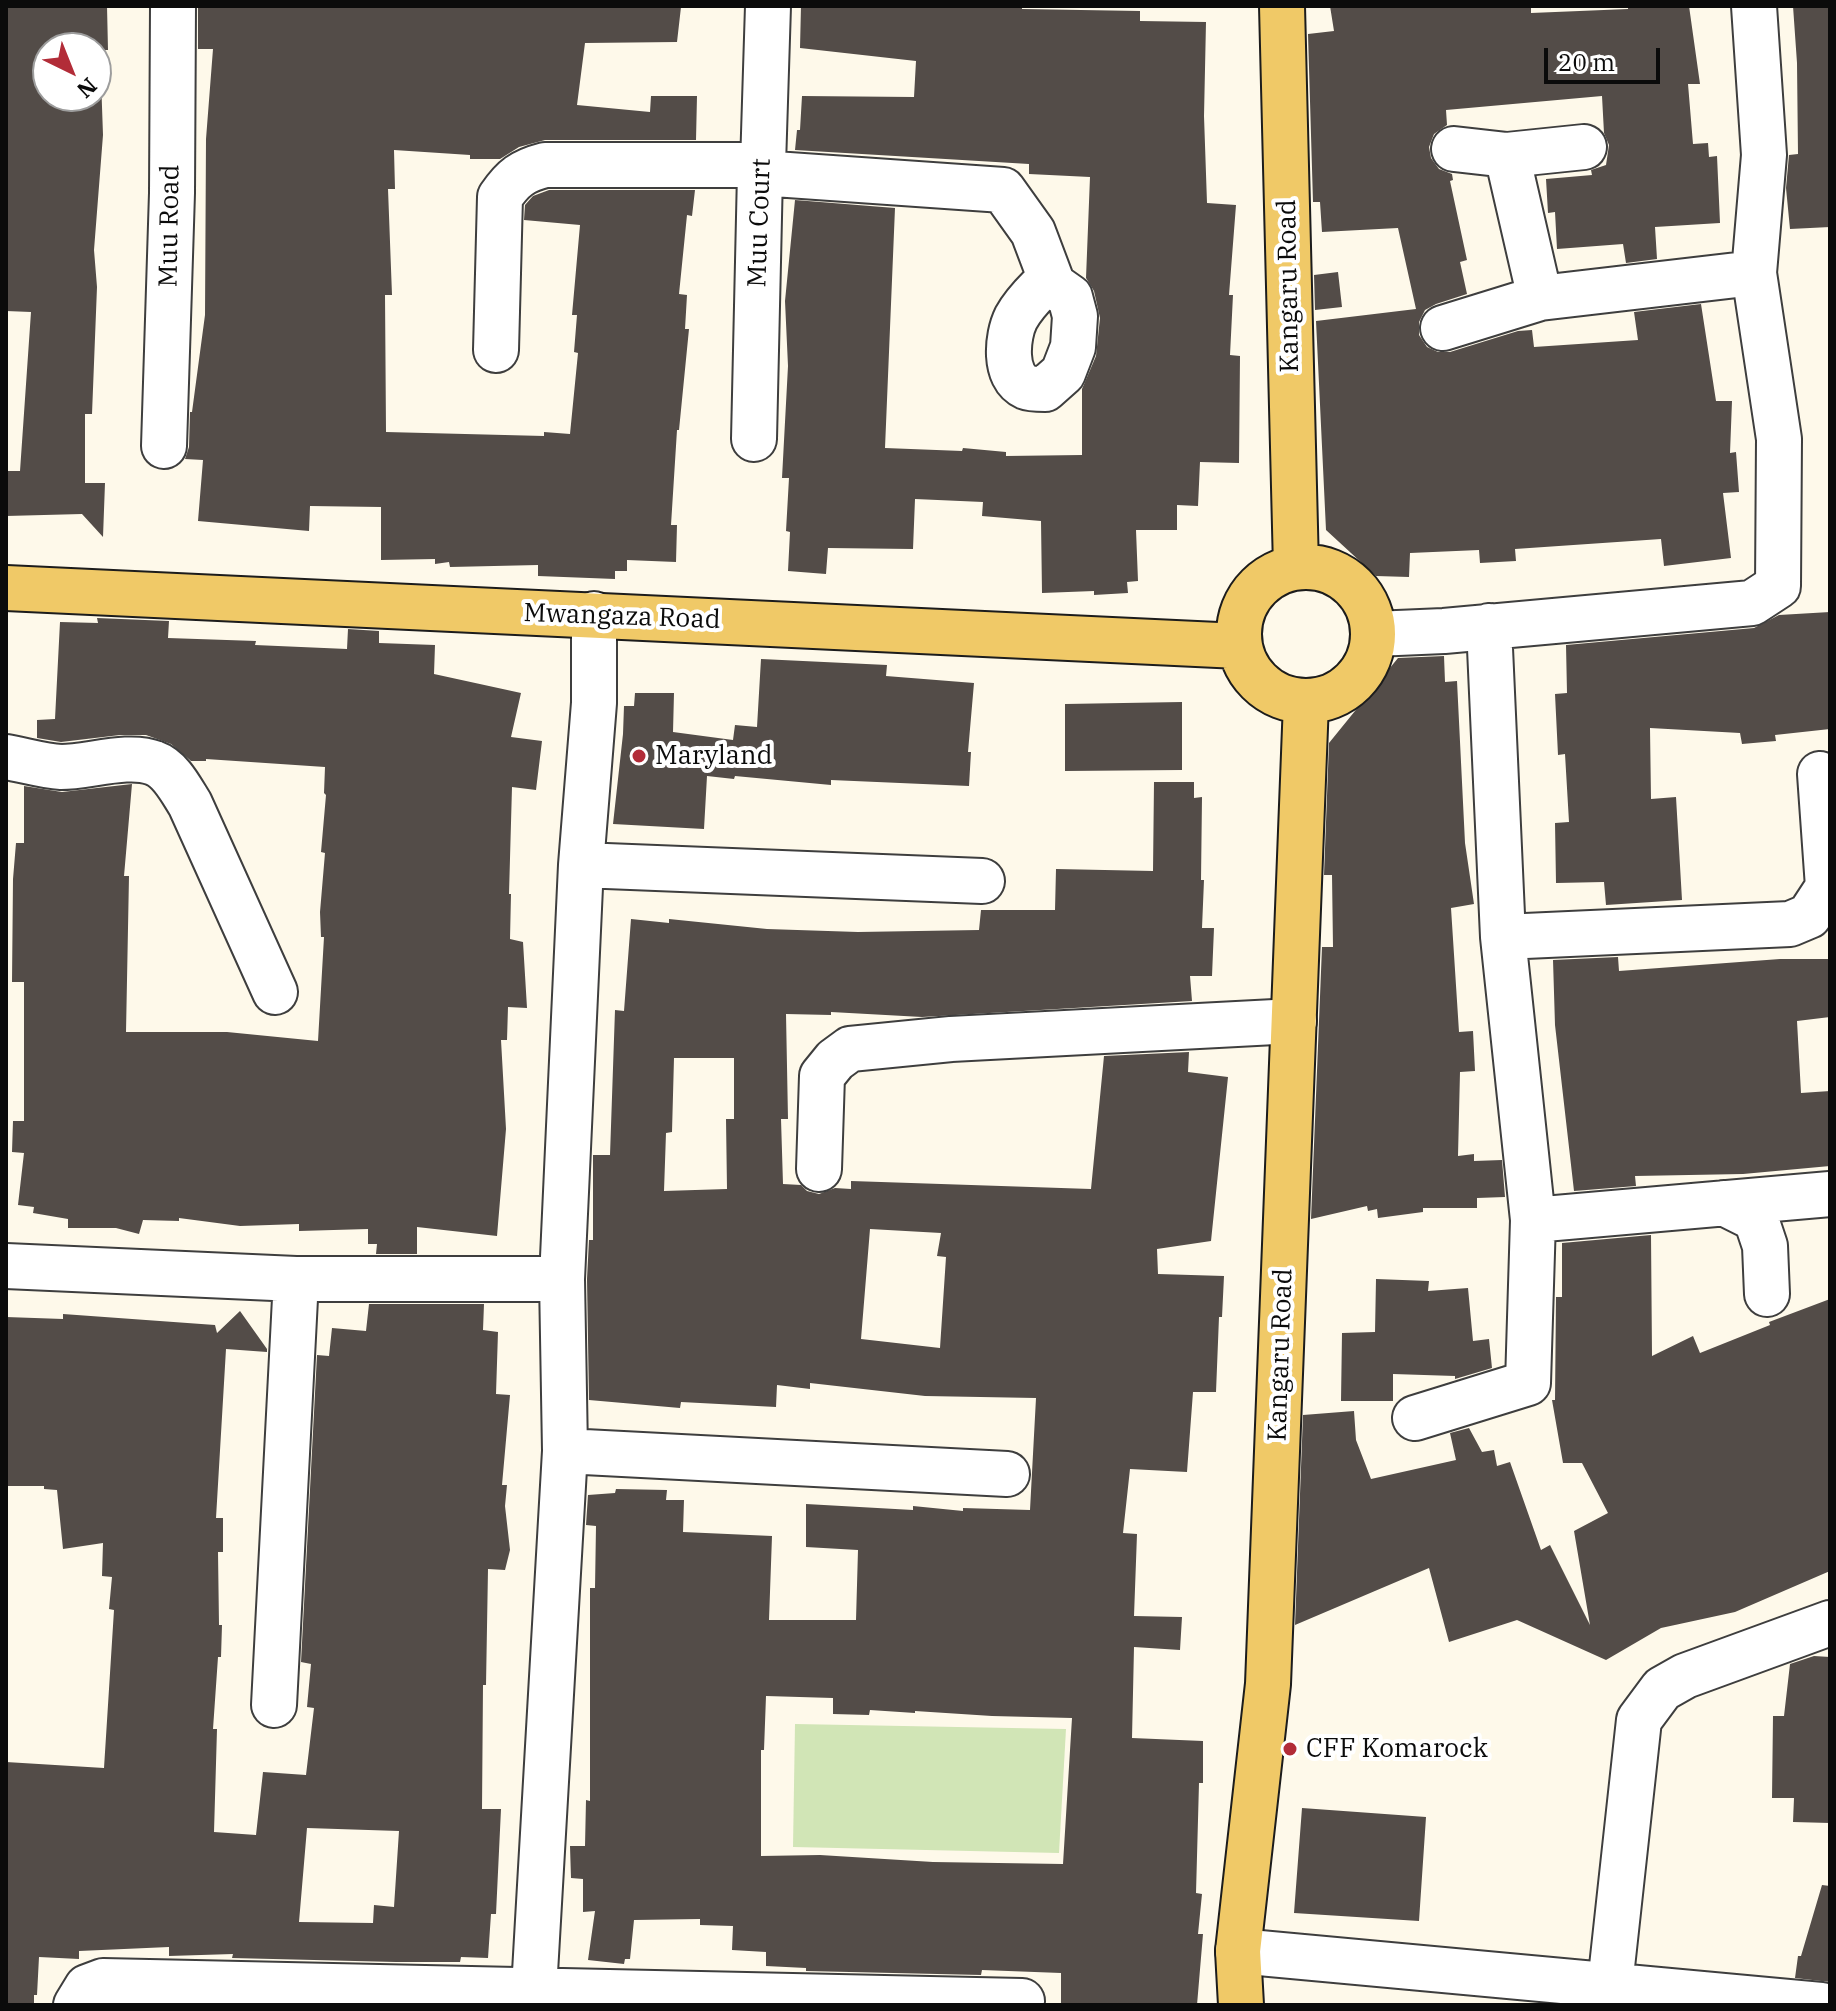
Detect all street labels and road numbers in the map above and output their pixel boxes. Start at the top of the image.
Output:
street label: Muu Court [742,158,778,288]
street label: Muu Road [153,164,187,288]
street label: Kangaru Road [1272,199,1306,373]
street label: Mwangaza Road [523,598,721,636]
street label: Kangaru Road [1262,1268,1300,1442]

